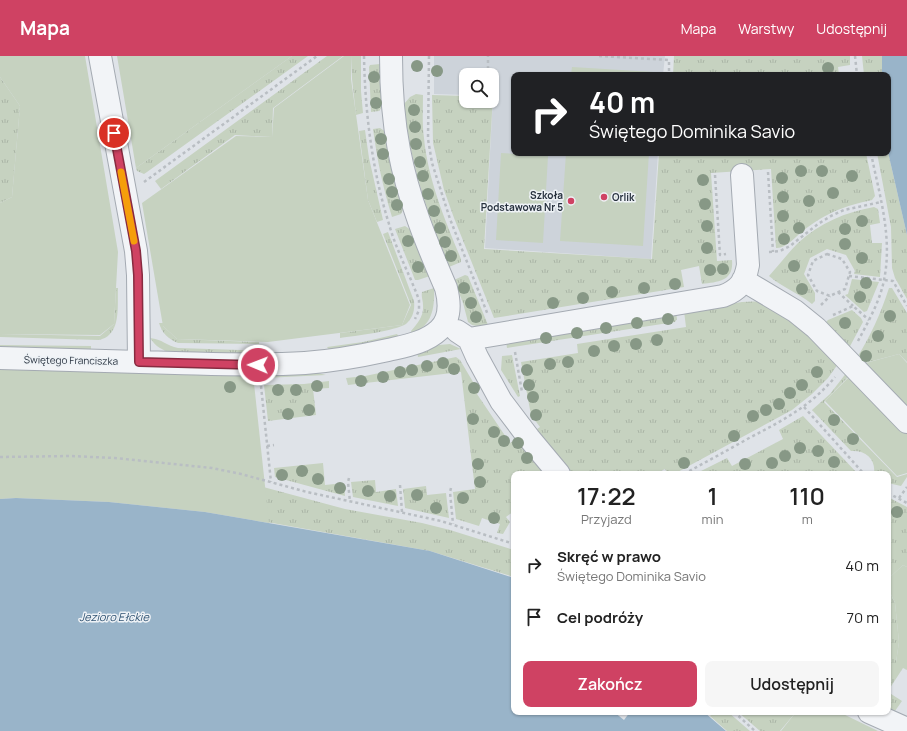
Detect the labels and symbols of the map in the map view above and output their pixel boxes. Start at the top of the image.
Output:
pin [97,116,131,150]
place label: Szkoła Podstawowa Nr 5 [481,188,563,214]
place label: Orlik [612,190,635,204]
marker: Orlik [599,192,609,202]
marker: Szkoła Podstawowa Nr 5 [566,196,576,206]
position arrow [237,344,279,386]
street label: Świętego Franciszka [24,352,118,368]
water label: Jezioro Ełckie [79,609,149,624]

